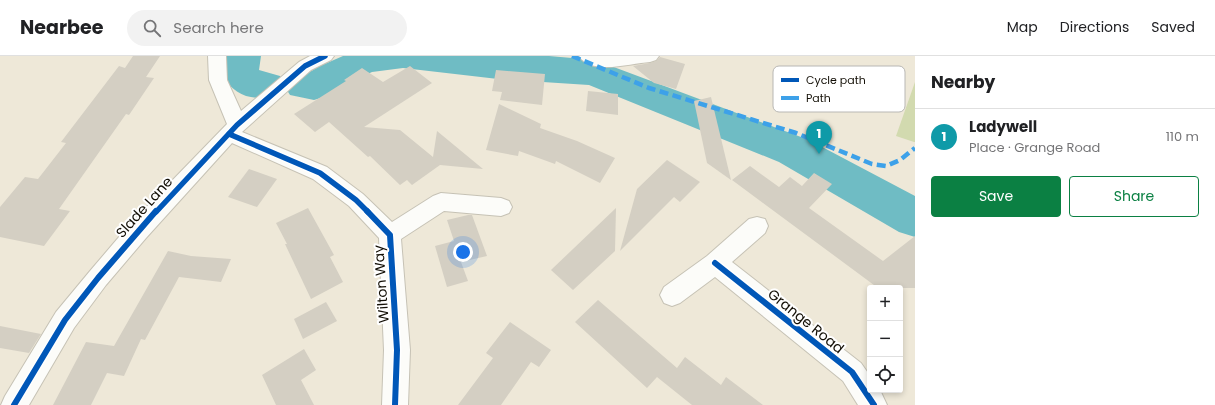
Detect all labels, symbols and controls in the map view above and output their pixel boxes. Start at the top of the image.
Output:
search box [127,10,407,46]
text: Nearbee [20,14,103,41]
icon: search [141,17,163,39]
text: Search here [173,17,264,38]
text: Map [1007,17,1038,37]
text: Directions [1060,17,1129,37]
text: Saved [1151,17,1195,37]
legend [773,66,905,112]
text: Nearby [931,70,995,94]
text: Cycle path [806,72,866,88]
text: Path [806,90,831,106]
text: Ladywell [969,116,1037,137]
pin: 1 [806,121,832,154]
text: 1 [942,127,946,146]
text: 110 m [1166,127,1199,146]
text: Place · Grange Road [969,138,1100,157]
street label: Slade Lane [111,172,177,242]
button: Save [931,176,1061,217]
button: Share [1069,176,1199,217]
your location [453,242,473,262]
street label: Wilton Way [368,244,394,324]
street label: Grange Road [764,284,848,358]
map controls [867,285,903,393]
button: + [867,285,903,321]
button: − [867,321,903,357]
button: locate [867,357,903,393]

